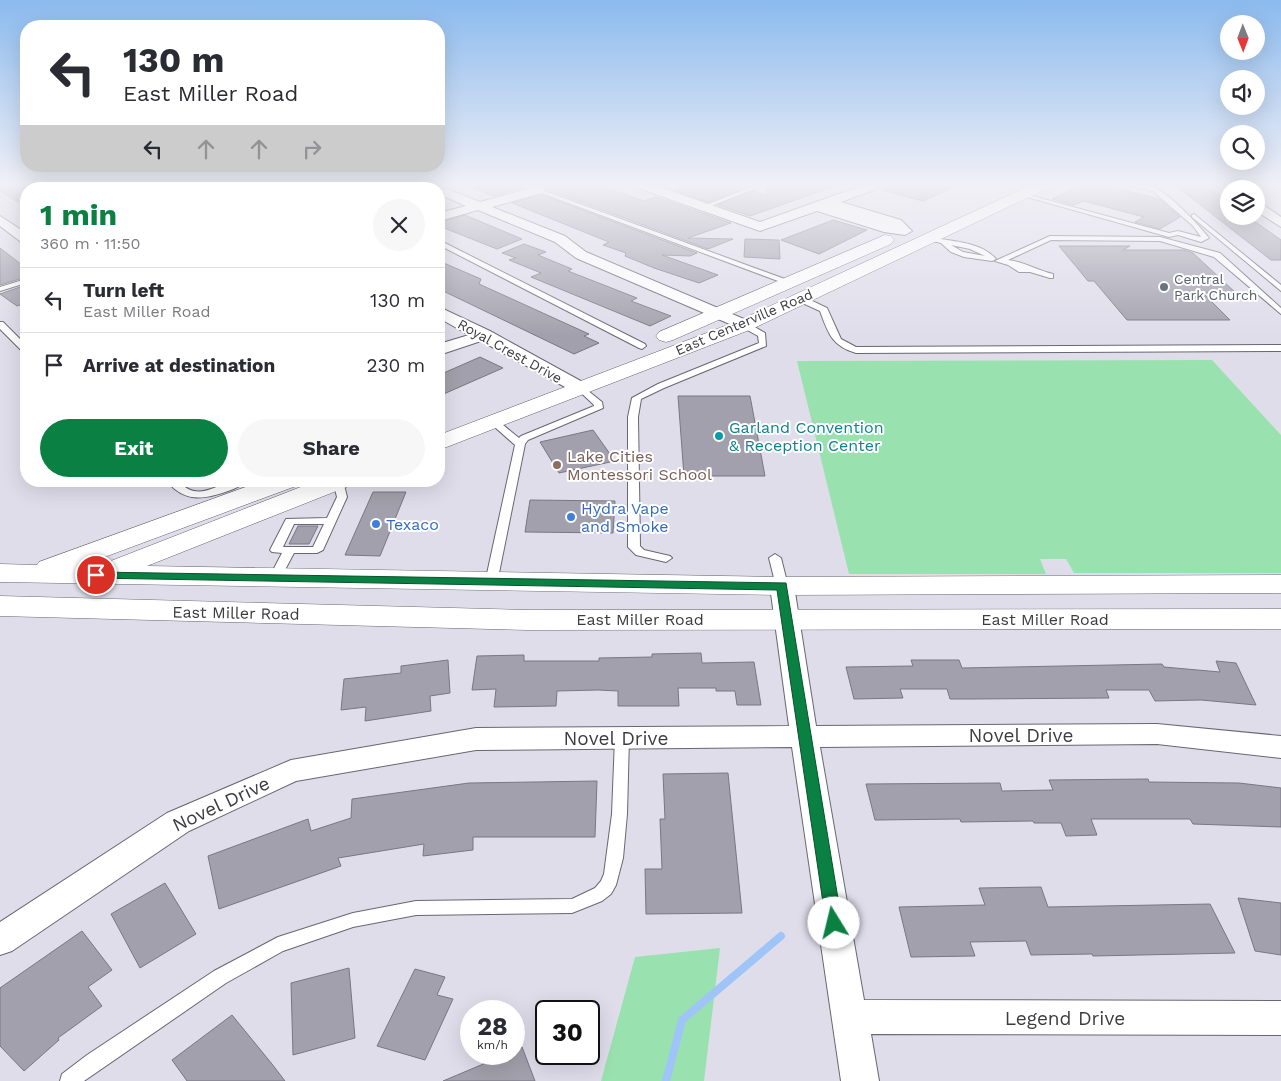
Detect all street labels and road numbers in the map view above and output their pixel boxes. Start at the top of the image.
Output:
street label: East Centerville Road [673,286,815,358]
street label: Royal Crest Drive [455,316,565,386]
street label: East Miller Road [172,602,300,624]
street label: East Miller Road [576,610,704,629]
street label: East Miller Road [981,610,1109,629]
street label: Novel Drive [969,724,1073,747]
street label: Novel Drive [564,727,668,750]
street label: Novel Drive [169,771,273,837]
street label: Legend Drive [1005,1007,1125,1030]

